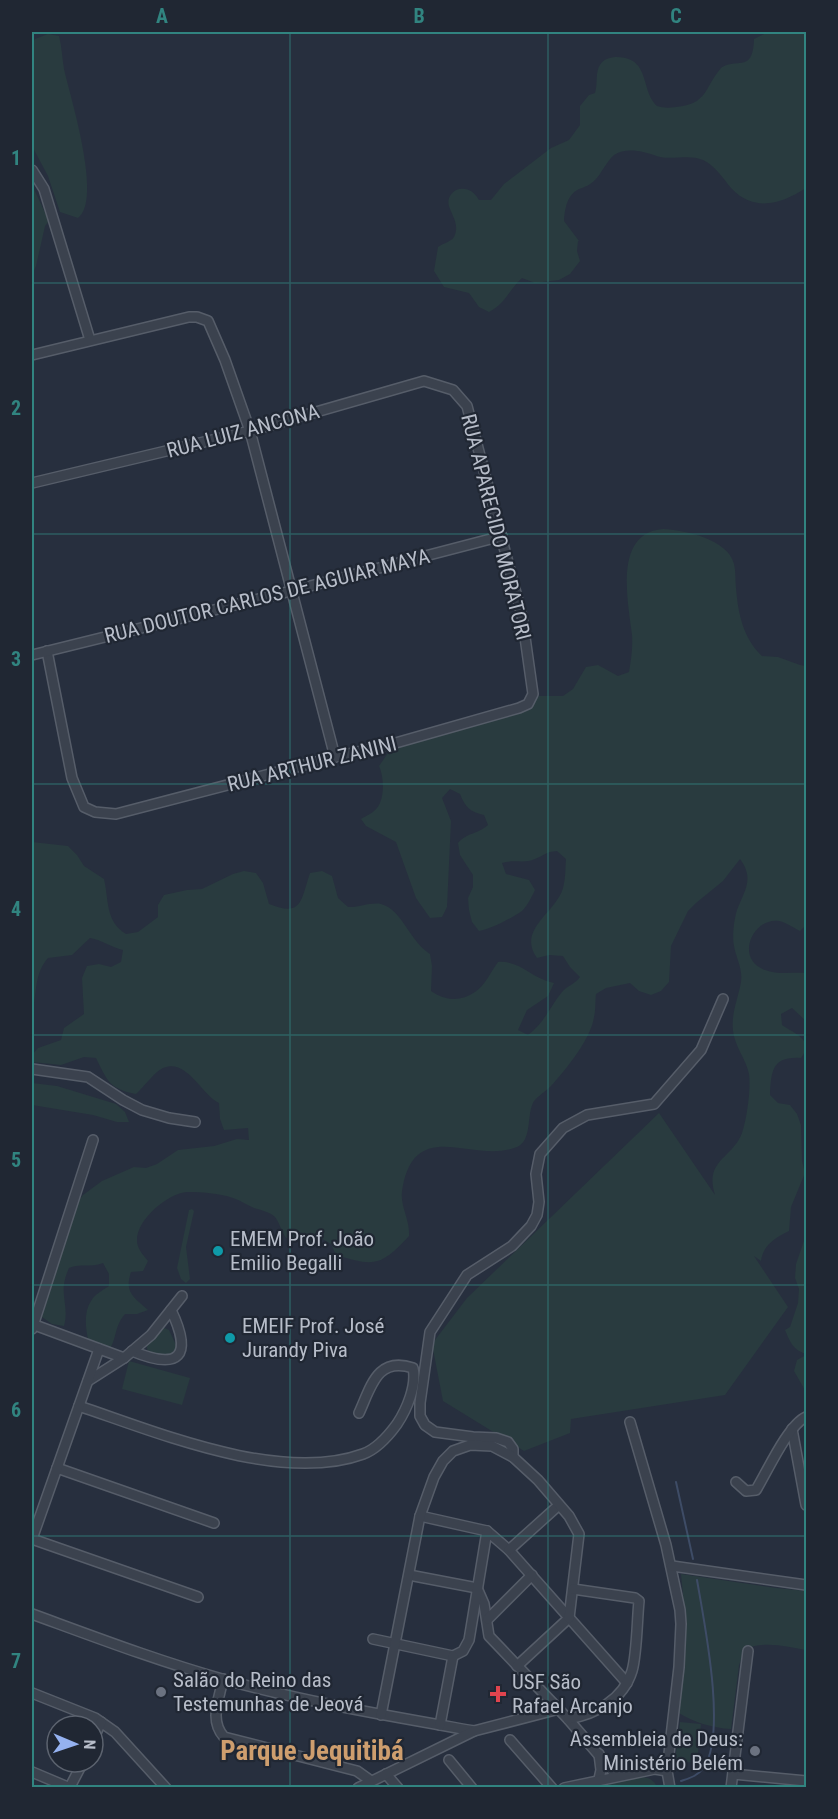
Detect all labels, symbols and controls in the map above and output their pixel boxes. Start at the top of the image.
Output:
text: A [156,4,168,28]
text: B [413,4,425,28]
text: C [670,4,682,28]
text: 1 [11,146,21,170]
text: 2 [11,396,21,420]
street label: RUA LUIZ ANCONA [164,399,322,463]
street label: RUA APARECIDO MORATORI [456,411,536,643]
street label: RUA DOUTOR CARLOS DE AGUIAR MAYA [102,544,432,648]
text: 3 [11,647,21,671]
street label: RUA ARTHUR ZANINI [225,731,399,797]
text: 4 [11,897,21,921]
text: 5 [11,1148,21,1172]
place label: EMEM Prof. João Emilio Begalli [230,1227,374,1275]
marker: EMEM Prof. João Emilio Begalli [211,1244,225,1258]
place label: EMEIF Prof. José Jurandy Piva [242,1314,385,1362]
marker: EMEIF Prof. José Jurandy Piva [223,1331,237,1345]
text: 6 [11,1398,21,1422]
text: 7 [11,1649,21,1673]
place label: Salão do Reino das Testemunhas de Jeová [173,1668,363,1716]
place label: USF São Rafael Arcanjo [512,1670,633,1718]
marker: Salão do Reino das Testemunhas de Jeová [154,1685,168,1699]
marker: USF São Rafael Arcanjo [489,1685,507,1703]
north arrow [45,1714,105,1774]
place label: Assembleia de Deus: Ministério Belém [570,1727,743,1775]
district label: Parque Jequitibá [220,1735,404,1767]
text: N [80,1739,99,1750]
marker: Assembleia de Deus: Ministério Belém [748,1744,762,1758]

